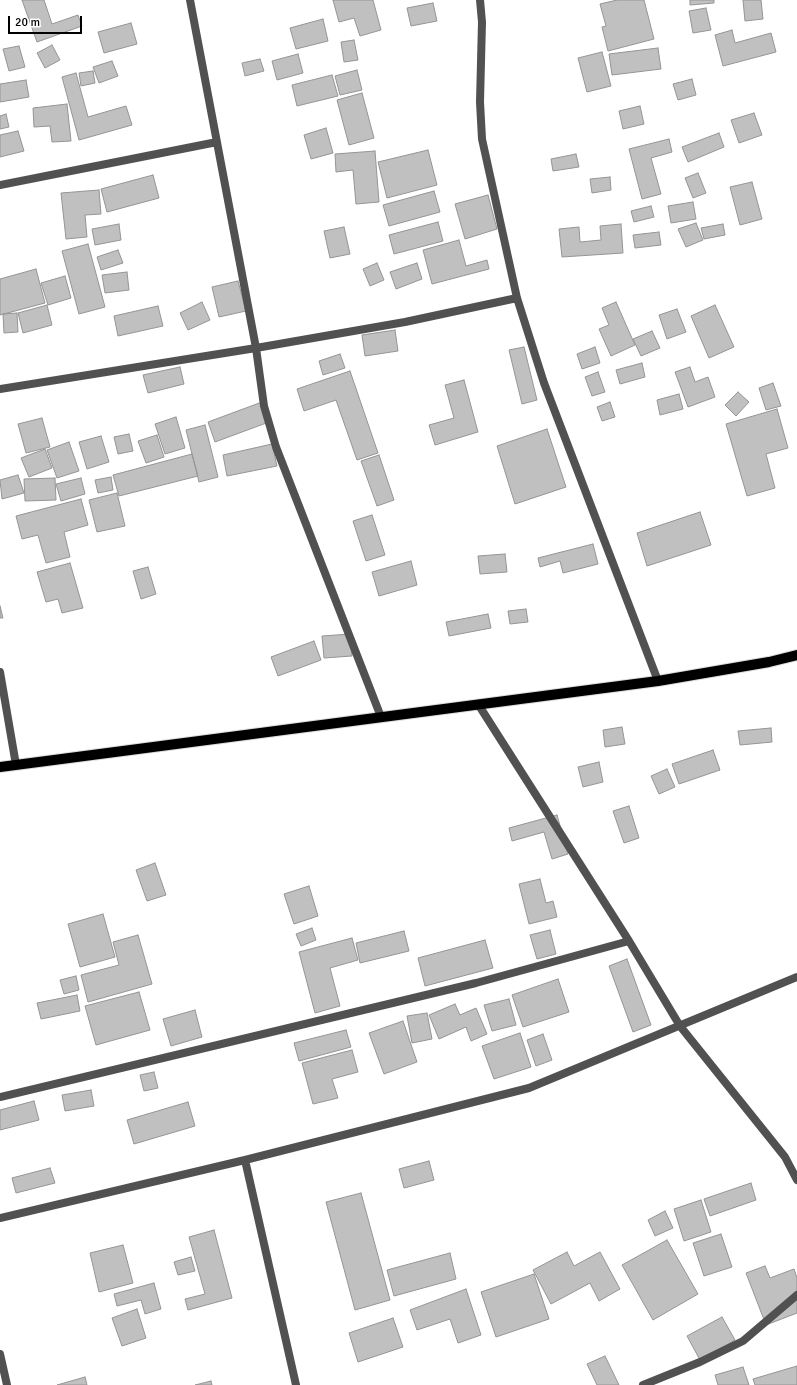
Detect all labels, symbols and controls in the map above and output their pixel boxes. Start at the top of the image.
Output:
scale bar [10,8,84,34]
text: 20 m [15,15,40,30]

